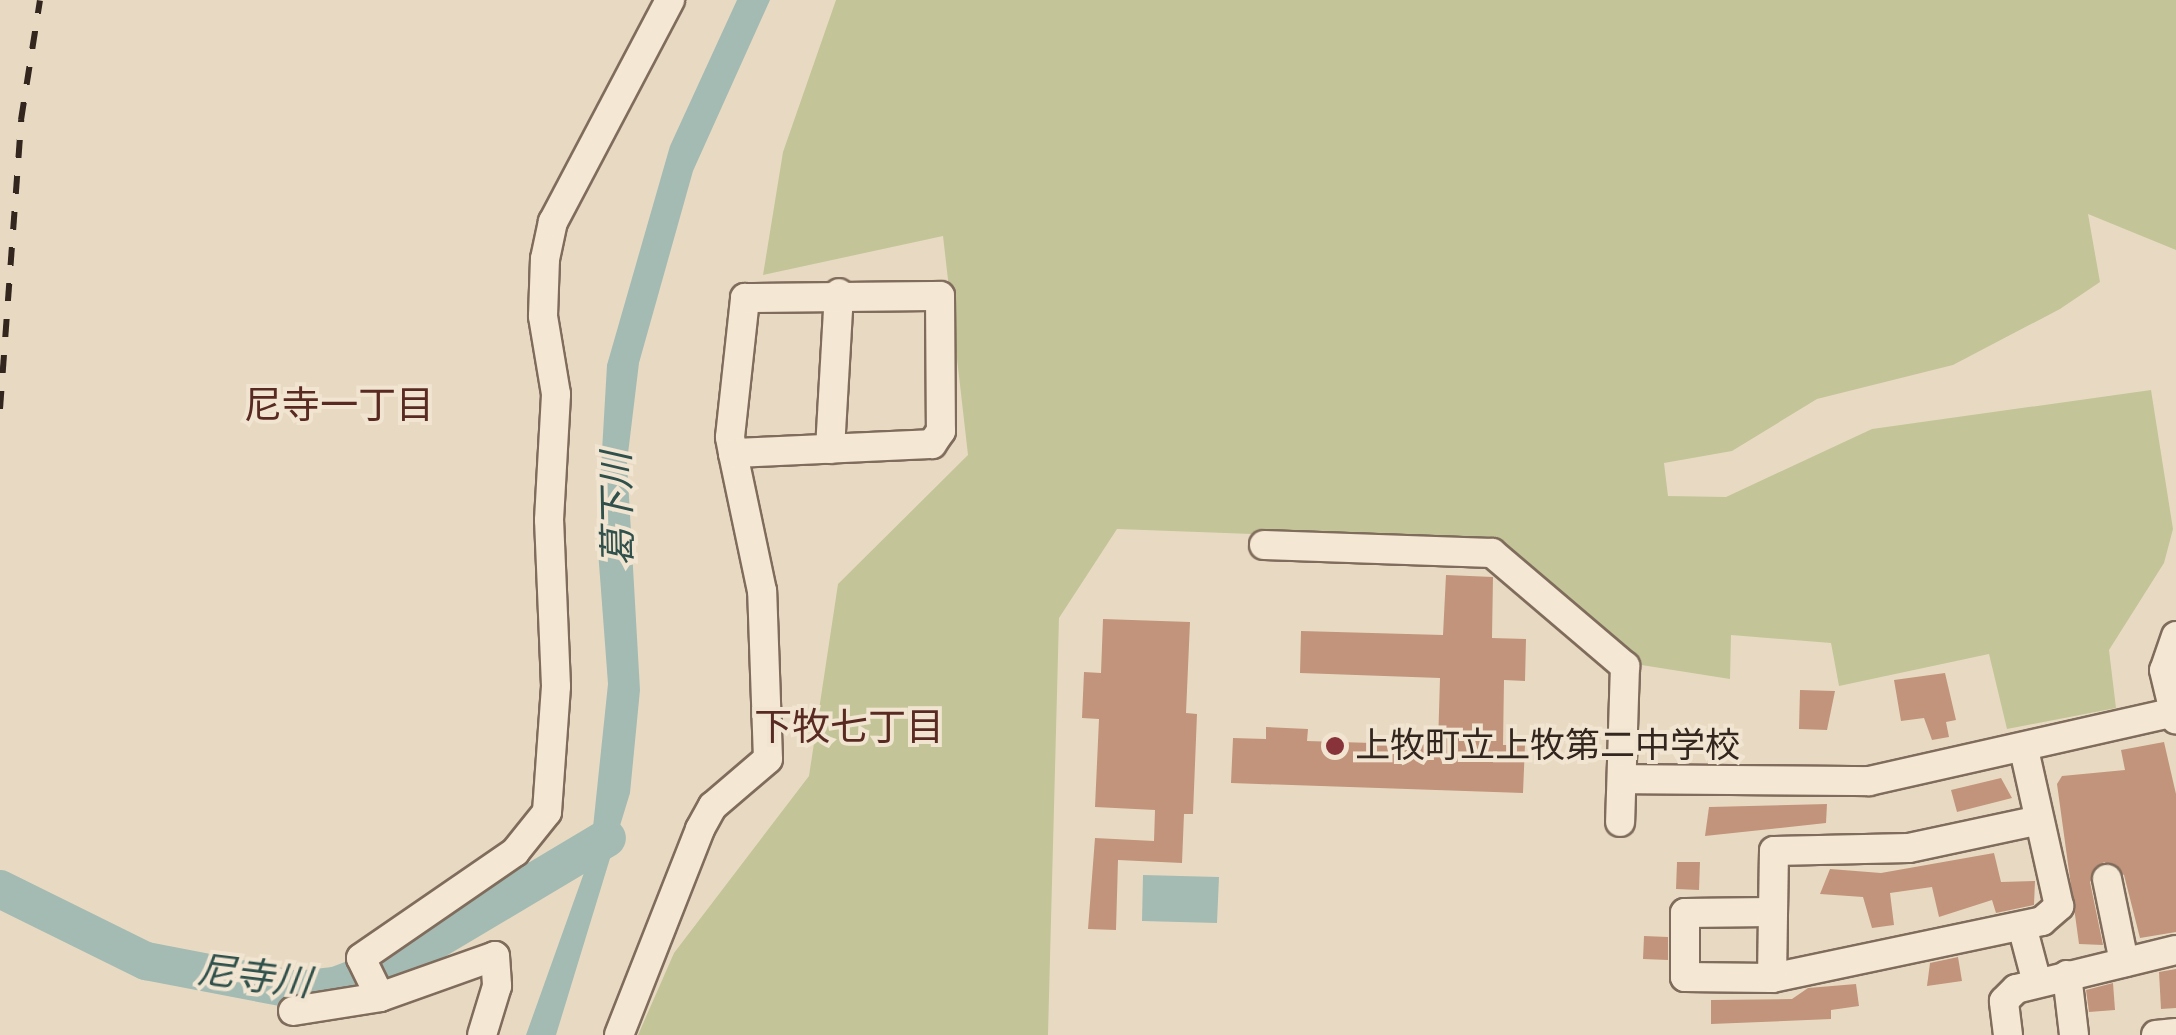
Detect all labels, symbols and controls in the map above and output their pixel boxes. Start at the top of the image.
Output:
district label: 尼寺一丁目 [244,383,434,429]
water label: 葛下川 [594,452,642,566]
district label: 下牧七丁目 [754,705,944,751]
place label: 上牧町立上牧第二中学校 [1355,725,1740,767]
marker: 上牧町立上牧第二中学校 [1324,735,1346,757]
water label: 尼寺川 [195,947,313,1007]

